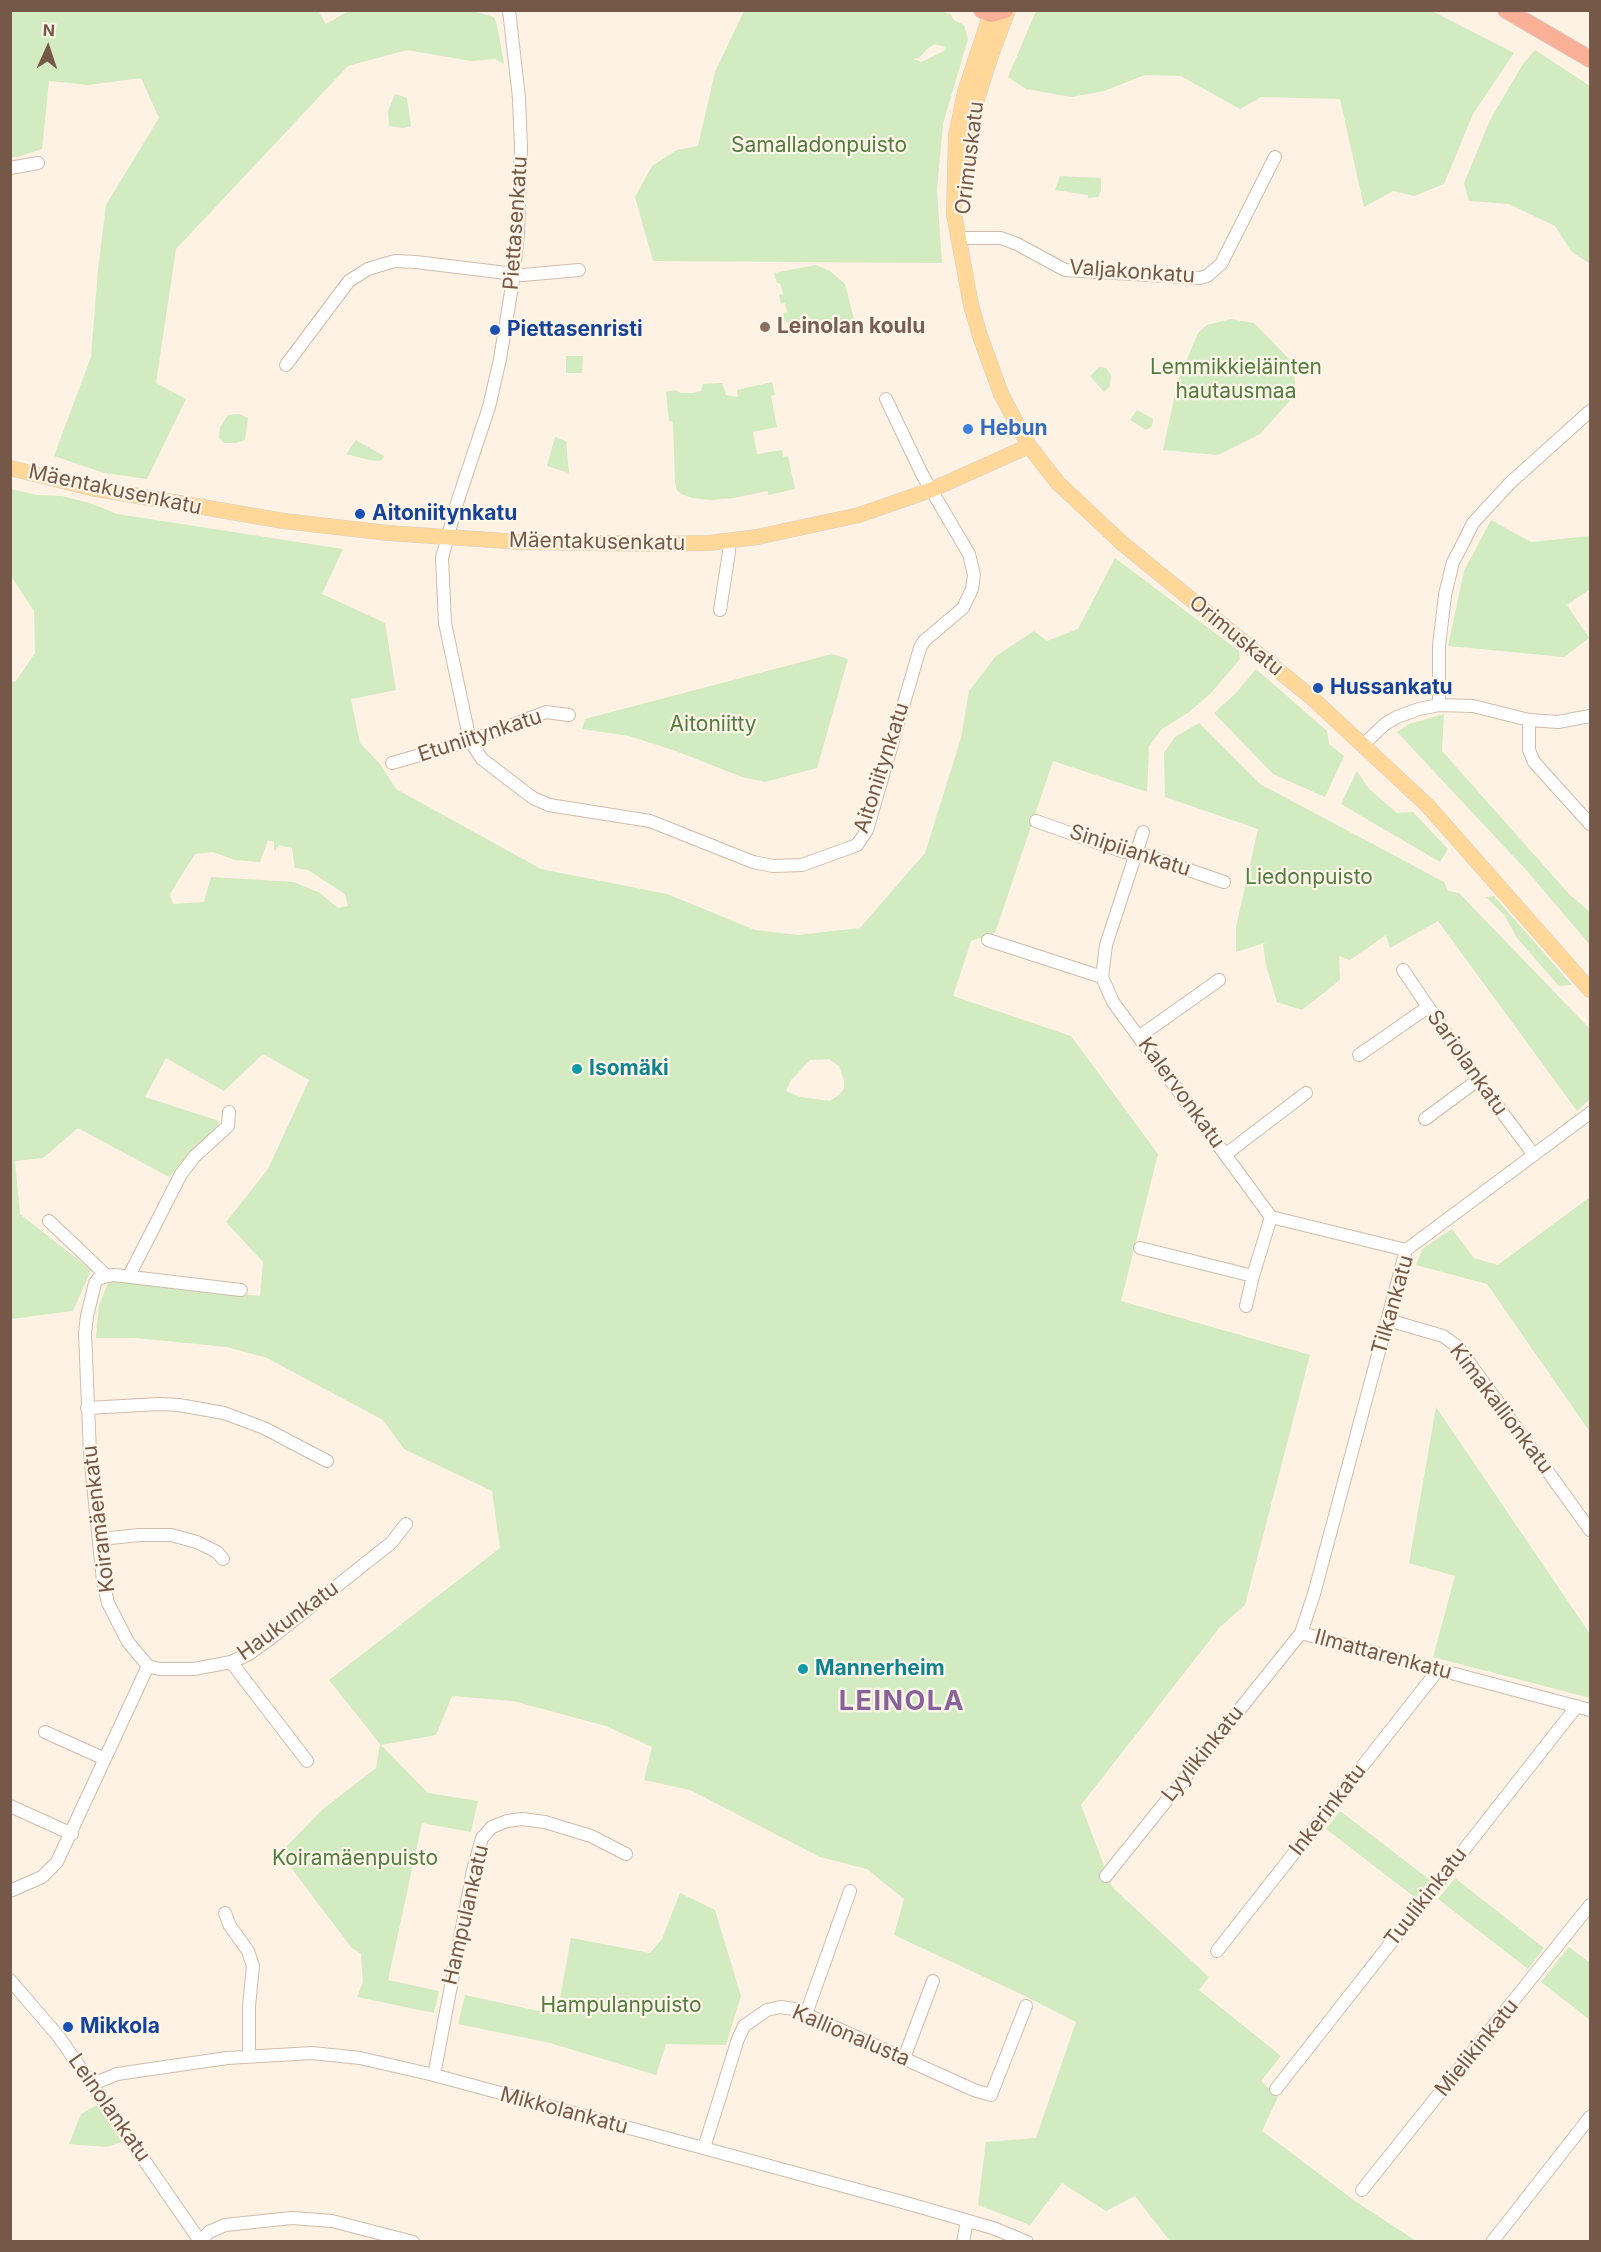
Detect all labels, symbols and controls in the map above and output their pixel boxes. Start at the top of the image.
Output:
north arrow [18,18,78,78]
text: N [42,20,56,40]
street label: Orimuskatu [951,100,989,216]
park label: Samalladonpuisto [731,133,907,159]
street label: Piettasenkatu [499,155,533,291]
street label: Valjakonkatu [1068,255,1196,289]
place label: Leinolan koulu [777,314,925,340]
place label: Piettasenristi [507,317,643,343]
marker: Leinolan koulu [758,320,772,334]
marker: Piettasenristi [488,323,502,337]
park label: Lemmikkieläinten hautausmaa [1150,355,1322,405]
place label: Hebun [980,416,1048,442]
marker: Hebun [961,422,975,436]
street label: Mäentakusenkatu [26,459,204,521]
place label: Aitoniitynkatu [372,501,517,527]
marker: Aitoniitynkatu [353,507,367,521]
street label: Mäentakusenkatu [509,528,685,556]
street label: Orimuskatu [1184,590,1288,682]
place label: Hussankatu [1330,675,1453,701]
marker: Hussankatu [1311,681,1325,695]
street label: Aitoniitynkatu [849,700,915,836]
street label: Etuniitynkatu [415,704,545,768]
park label: Aitoniitty [670,712,756,738]
street label: Sinipiiankatu [1066,820,1194,882]
park label: Liedonpuisto [1245,865,1373,891]
street label: Sariolankatu [1421,1005,1513,1121]
street label: Kalervonkatu [1132,1033,1230,1153]
place label: Isomäki [589,1056,669,1082]
marker: Isomäki [570,1062,584,1076]
street label: Tilkankatu [1367,1252,1419,1358]
street label: Kimakallionkatu [1444,1339,1558,1479]
street label: Koiramäenkatu [77,1444,121,1594]
street label: Haukunkatu [233,1576,343,1666]
street label: Ilmattarenkatu [1312,1625,1454,1685]
place label: Mannerheim [815,1656,945,1682]
marker: Mannerheim [796,1662,810,1676]
district label: LEINOLA [839,1686,965,1718]
street label: Lyylikinkatu [1157,1701,1249,1807]
street label: Inkerinkatu [1284,1759,1372,1861]
street label: Tuulikinkatu [1380,1842,1472,1952]
street label: Hampulankatu [438,1843,494,1987]
park label: Koiramäenpuisto [272,1846,438,1872]
park label: Hampulanpuisto [540,1993,702,2019]
street label: Mielikinkatu [1430,1994,1524,2102]
street label: Kallionalusta [788,2000,914,2072]
place label: Mikkola [80,2014,160,2040]
marker: Mikkola [61,2020,75,2034]
street label: Leinolankatu [63,2049,155,2167]
street label: Mikkolankatu [497,2082,631,2140]

